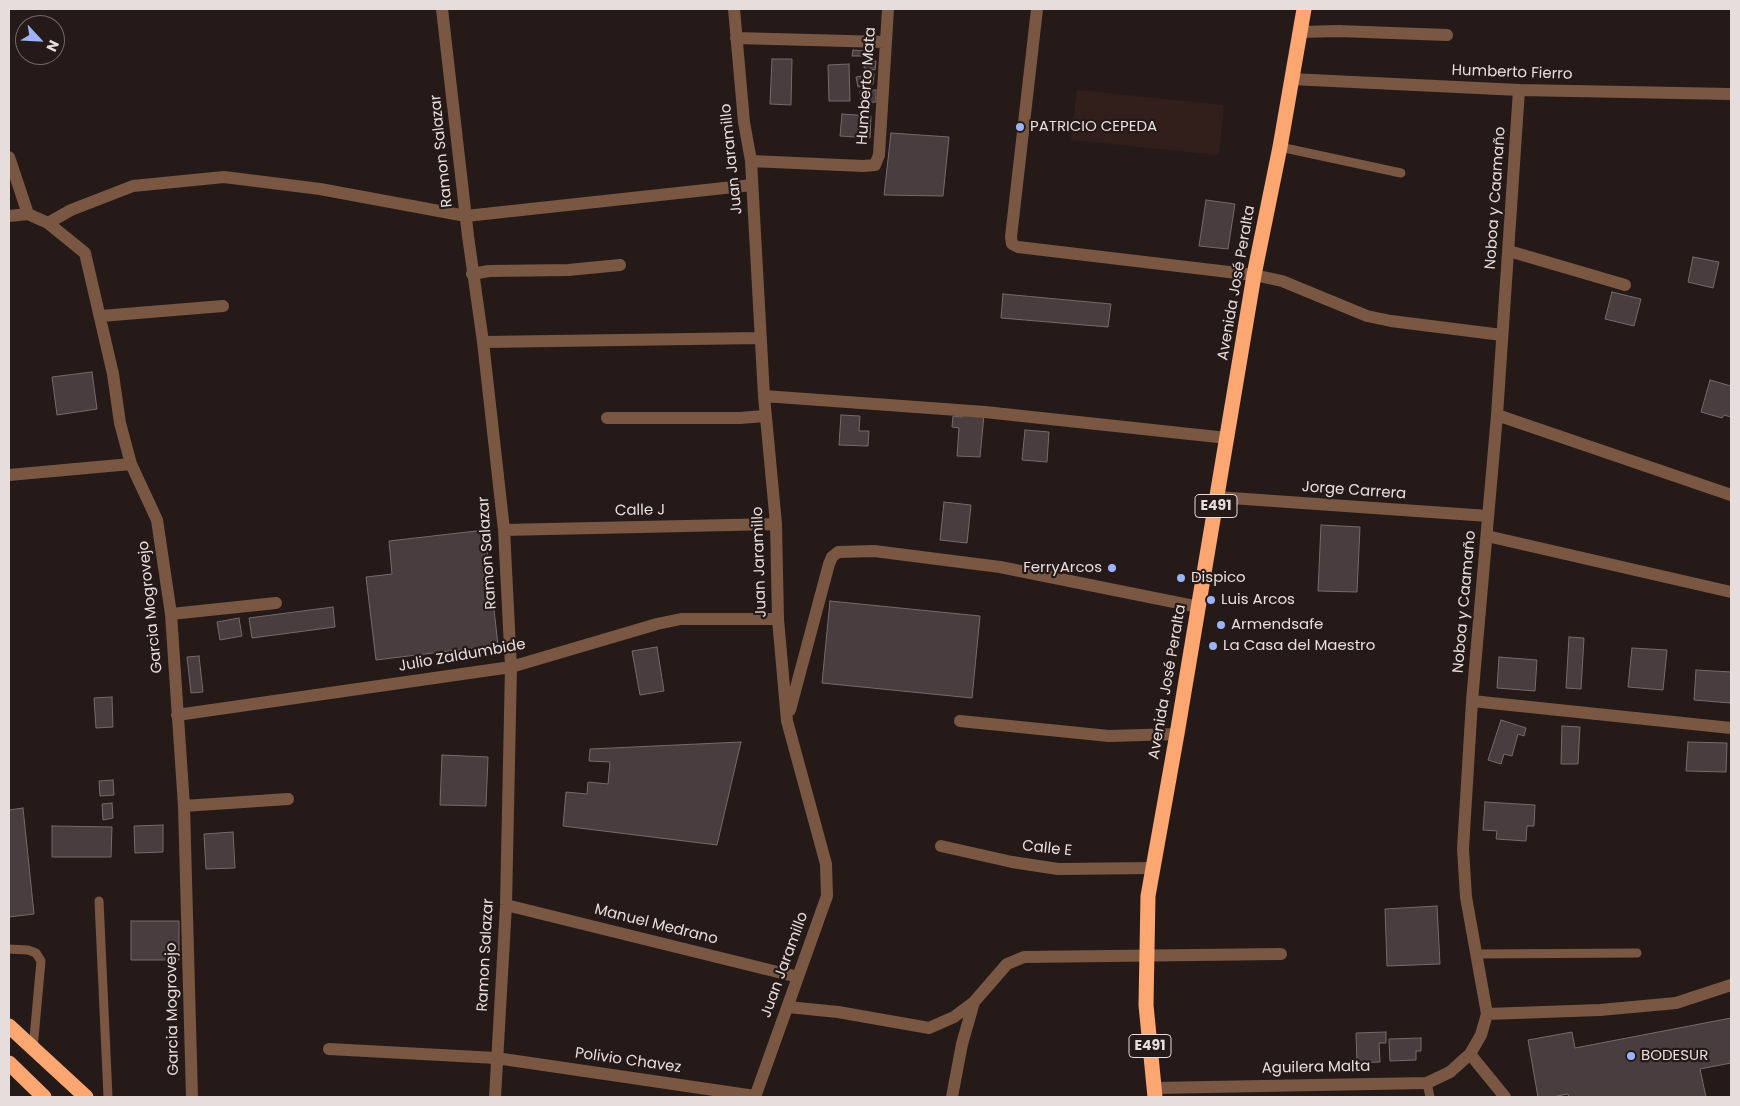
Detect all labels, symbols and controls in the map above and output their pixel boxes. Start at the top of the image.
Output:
north arrow [15,15,65,65]
street label: Humberto Mata [854,26,880,146]
text: N [41,37,64,55]
street label: Humberto Fierro [1451,62,1573,84]
street label: Ramon Salazar [427,94,457,208]
street label: Juan Jaramillo [717,103,747,215]
place label: PATRICIO CEPEDA [1030,118,1157,136]
marker: PATRICIO CEPEDA [1014,121,1026,133]
street label: Noboa y Caamaño [1482,126,1510,270]
street label: Avenida José Peralta [1214,204,1260,362]
street label: Jorge Carrera [1301,478,1407,504]
road number: E491 [1195,494,1237,518]
street label: Ramon Salazar [475,496,501,610]
street label: Calle J [615,502,665,520]
street label: Juan Jaramillo [749,506,771,618]
street label: Noboa y Caamaño [1450,530,1480,674]
street label: Garcia Mogrovejo [135,540,167,674]
place label: FerryArcos [1023,559,1102,577]
marker: FerryArcos [1106,562,1118,574]
place label: Dispico [1191,569,1246,587]
marker: Dispico [1175,572,1187,584]
place label: Luis Arcos [1221,591,1295,609]
marker: Luis Arcos [1205,594,1217,606]
street label: Avenida José Peralta [1145,603,1191,761]
place label: Armendsafe [1231,616,1323,634]
marker: Armendsafe [1215,619,1227,631]
street label: Julio Zaldumbide [397,636,527,676]
place label: La Casa del Maestro [1223,637,1375,655]
marker: La Casa del Maestro [1207,640,1219,652]
street label: Calle E [1021,837,1073,861]
street label: Ramon Salazar [474,898,498,1012]
street label: Manuel Medrano [592,901,720,949]
street label: Juan Jaramillo [758,910,812,1020]
street label: Garcia Mogrovejo [163,942,183,1076]
road number: E491 [1129,1034,1171,1058]
street label: Polivio Chavez [574,1045,682,1077]
place label: BODESUR [1641,1047,1708,1065]
marker: BODESUR [1625,1050,1637,1062]
street label: Aguilera Malta [1262,1058,1370,1078]

